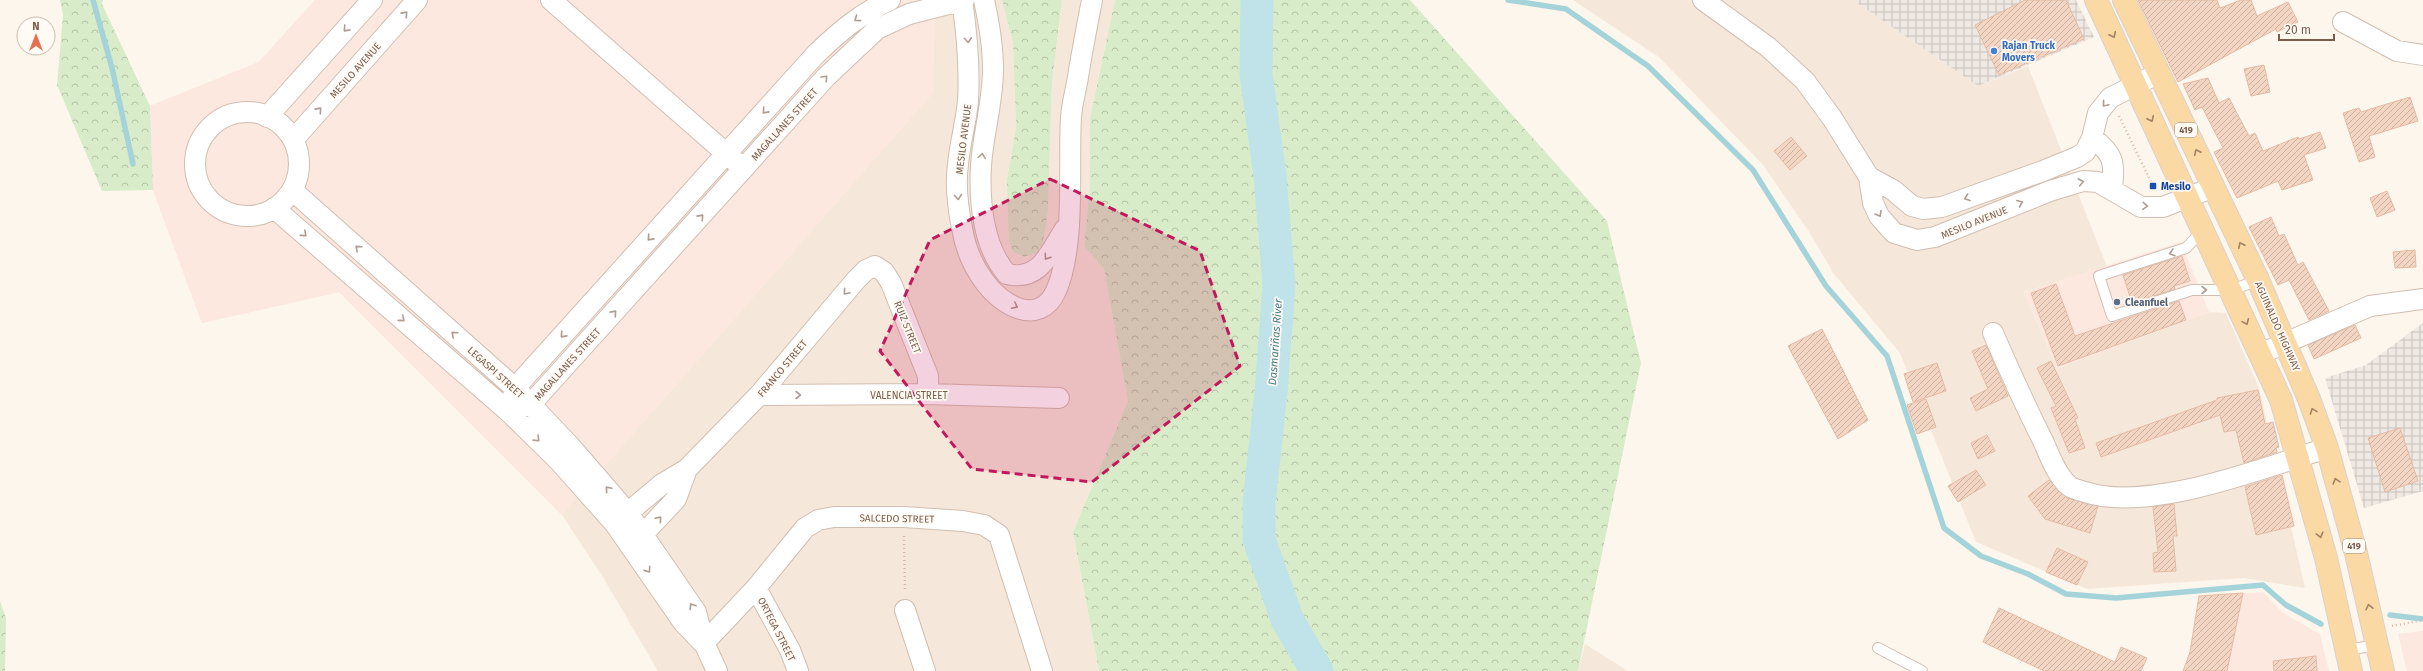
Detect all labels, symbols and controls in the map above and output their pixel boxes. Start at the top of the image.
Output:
one-way arrow [401,11,408,18]
one-way arrow [854,14,861,21]
north arrow [16,16,56,56]
scale bar [2279,16,2334,42]
text: N [32,20,40,33]
text: 20 m [2285,23,2311,37]
one-way arrow [343,24,351,32]
one-way arrow [2108,31,2116,39]
one-way arrow [963,36,972,43]
street label: MESILO AVENUE [328,40,384,101]
place label: Rajan Truck Movers [2002,40,2056,64]
marker: Rajan Truck Movers [1989,46,1999,56]
one-way arrow [821,75,828,83]
street label: MAGALLANES STREET [749,85,821,163]
one-way arrow [2102,100,2109,107]
street label: MESILO AVENUE [954,103,974,175]
one-way arrow [763,106,770,113]
one-way arrow [314,108,321,115]
one-way arrow [2146,115,2154,122]
road number: 419 [2175,123,2197,137]
one-way arrow [2194,149,2202,157]
one-way arrow [977,152,986,159]
one-way arrow [2078,179,2084,187]
marker: Mesilo [2148,181,2158,191]
place label: Mesilo [2161,181,2191,193]
one-way arrow [953,194,962,200]
one-way arrow [1964,194,1971,202]
one-way arrow [2017,200,2024,208]
one-way arrow [2142,202,2148,211]
street label: MESILO AVENUE [1939,204,2009,242]
one-way arrow [1875,210,1882,217]
one-way arrow [696,214,703,221]
one-way arrow [299,229,306,236]
one-way arrow [648,234,655,241]
one-way arrow [2238,241,2246,249]
one-way arrow [355,246,362,253]
one-way arrow [2169,248,2176,257]
one-way arrow [1044,253,1052,260]
street label: AGUINALDO HIGHWAY [2252,280,2302,374]
one-way arrow [2201,286,2207,294]
one-way arrow [844,287,851,295]
marker: Cleanfuel [2112,297,2122,307]
place label: Cleanfuel [2125,297,2168,309]
water label: Dasmariñas River [1266,298,1285,386]
street label: RUIZ STREET [891,299,923,356]
one-way arrow [1011,301,1018,309]
one-way arrow [609,310,616,318]
one-way arrow [397,315,405,322]
one-way arrow [2241,318,2249,326]
street label: MAGALLANES STREET [532,325,604,403]
one-way arrow [560,330,568,338]
one-way arrow [452,332,459,339]
street label: FRANCO STREET [755,337,811,400]
street label: LEGASPI STREET [465,344,527,402]
street label: VALENCIA STREET [870,390,949,402]
one-way arrow [795,391,801,399]
one-way arrow [2310,407,2318,414]
one-way arrow [532,434,540,442]
one-way arrow [2332,478,2341,485]
one-way arrow [606,487,613,494]
street label: SALCEDO STREET [859,512,935,526]
one-way arrow [654,516,661,524]
one-way arrow [2315,532,2323,538]
road number: 419 [2343,539,2365,553]
one-way arrow [643,566,650,573]
street label: ORTEGA STREET [755,595,798,664]
one-way arrow [689,603,697,610]
one-way arrow [2365,604,2373,610]

